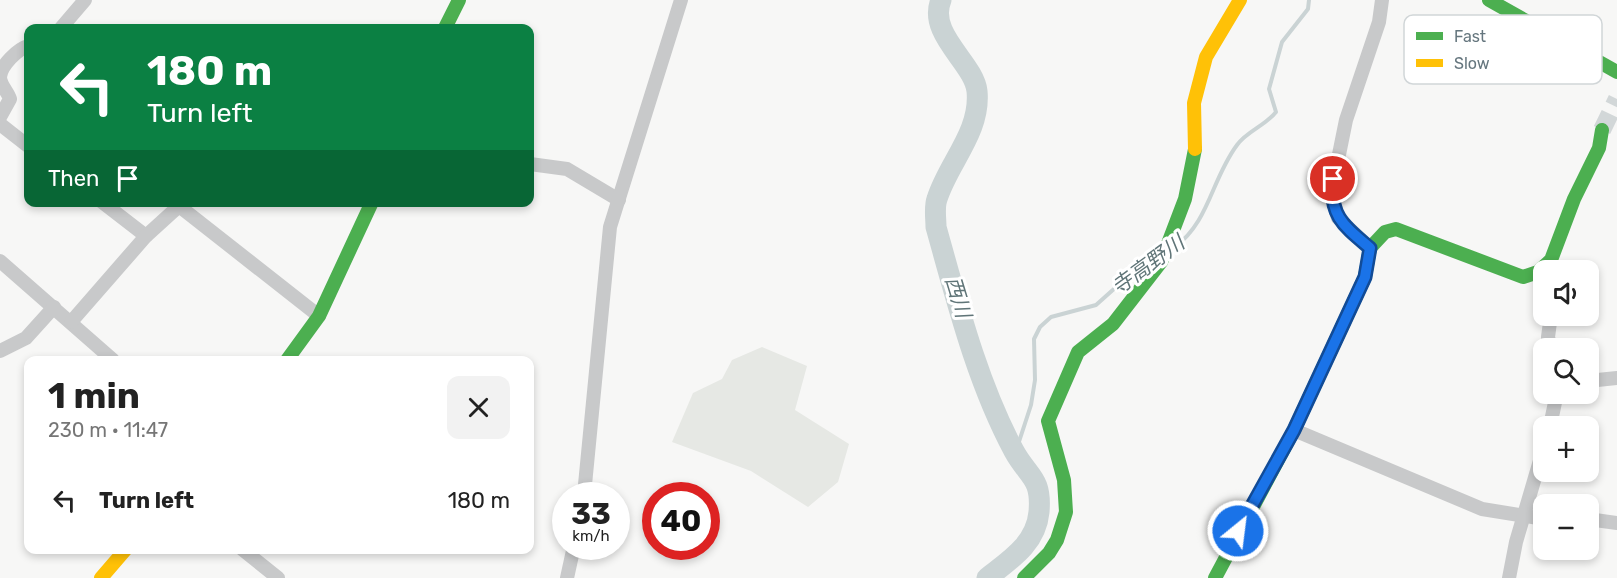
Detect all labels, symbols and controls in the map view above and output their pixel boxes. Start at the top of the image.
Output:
legend [1404,15,1602,84]
text: Fast [1454,27,1486,46]
text: 180 m [147,46,272,96]
icon: left [48,48,126,126]
text: Slow [1454,54,1490,73]
text: Turn left [147,97,252,129]
pin [1307,153,1358,204]
icon: arrive [111,162,144,195]
icon: arrive [1316,162,1349,195]
text: Then [48,165,99,192]
water label: 寺高野川 [1106,229,1191,299]
map controls [1533,260,1599,560]
button: sound [1533,260,1599,326]
water label: 西川 [940,273,977,323]
button: search [1533,338,1599,404]
text: 1 min [48,374,140,417]
button: close [447,376,510,439]
button: + [1533,416,1599,482]
text: 230 m · 11:47 [48,418,168,442]
speed limit sign: 40 [642,482,720,560]
icon: left [48,484,81,517]
text: Turn left [99,487,194,514]
text: 180 m [448,487,510,514]
button: − [1533,494,1599,560]
text: 33 [571,496,611,532]
position arrow [1206,499,1270,563]
text: km/h [572,527,610,545]

